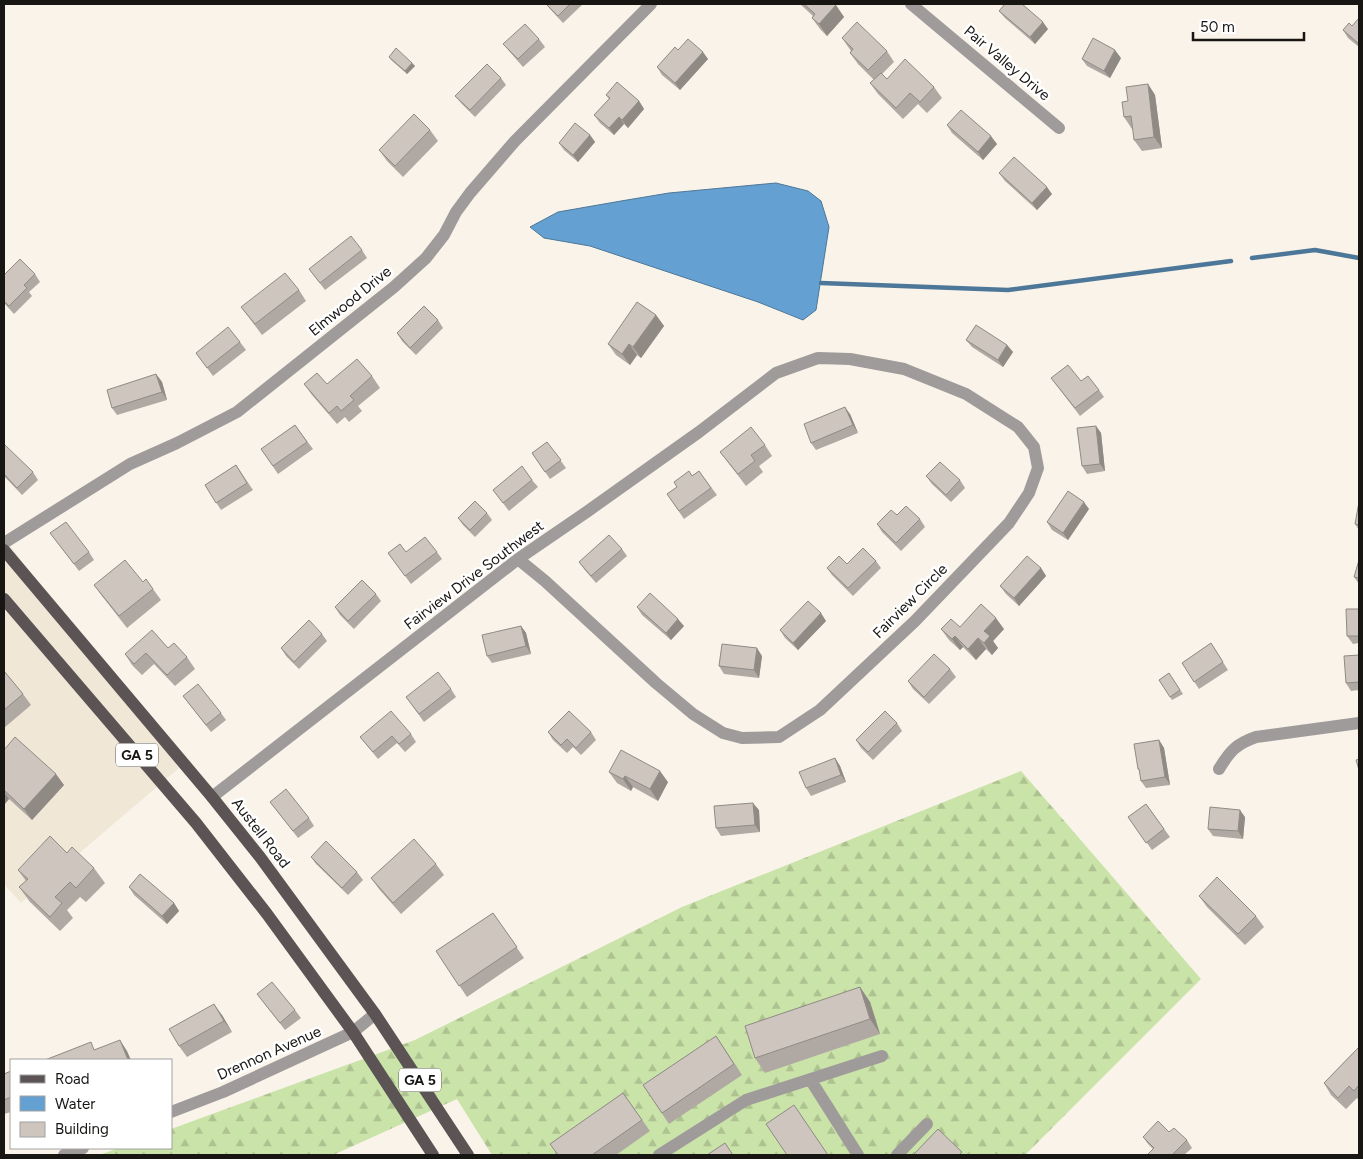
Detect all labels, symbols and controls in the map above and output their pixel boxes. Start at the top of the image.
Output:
scale bar [1193,10,1304,42]
text: 50 m [1200,18,1235,36]
street label: Pair Valley Drive [960,22,1054,104]
street label: Elmwood Drive [305,262,395,340]
street label: Fairview Drive Southwest [401,516,548,633]
street label: Fairview Circle [869,560,951,642]
road number: GA 5 [116,744,158,766]
street label: Austell Road [228,794,294,872]
street label: Drennon Avenue [214,1022,324,1084]
legend [10,1059,172,1149]
road number: GA 5 [399,1068,441,1092]
text: Road [55,1070,90,1088]
text: Water [55,1095,95,1113]
text: Building [55,1120,109,1138]

